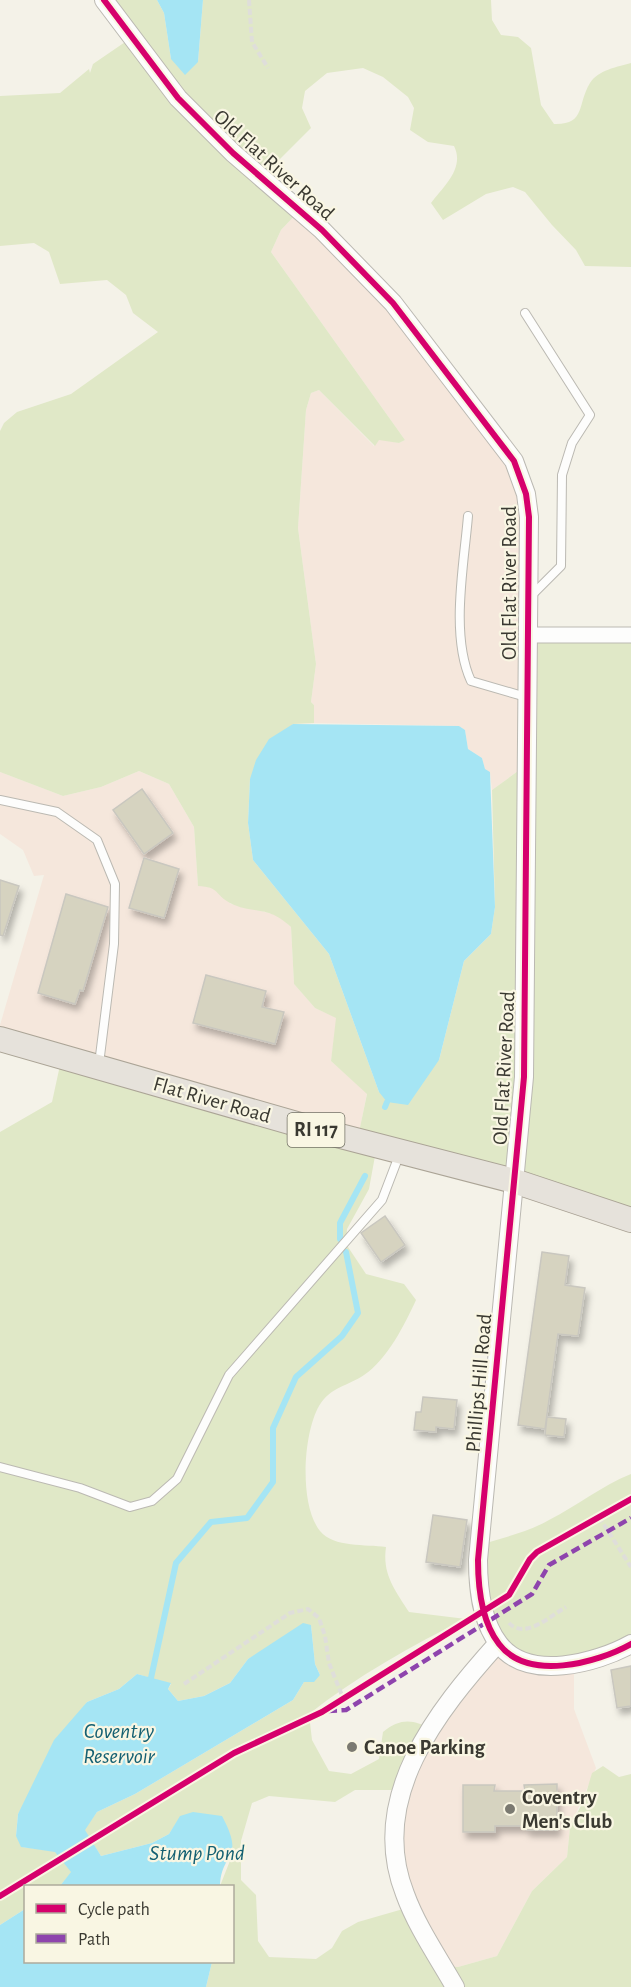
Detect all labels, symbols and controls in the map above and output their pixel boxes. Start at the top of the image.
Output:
street label: Old Flat River Road [210,106,338,224]
street label: Old Flat River Road [499,506,520,660]
street label: Old Flat River Road [489,990,519,1145]
street label: Flat River Road [151,1073,273,1127]
road number: RI 117 [288,1113,344,1147]
street label: Phillips Hill Road [462,1313,496,1453]
water label: Coventry Reservoir [83,1720,156,1767]
place label: Canoe Parking [364,1737,486,1758]
marker: Canoe Parking [345,1740,359,1754]
place label: Coventry Men's Club [522,1787,612,1832]
marker: Coventry Men's Club [503,1802,517,1816]
water label: Stump Pond [149,1842,245,1865]
legend [24,1885,234,1963]
text: Cycle path [78,1901,150,1919]
text: Path [78,1931,110,1949]

